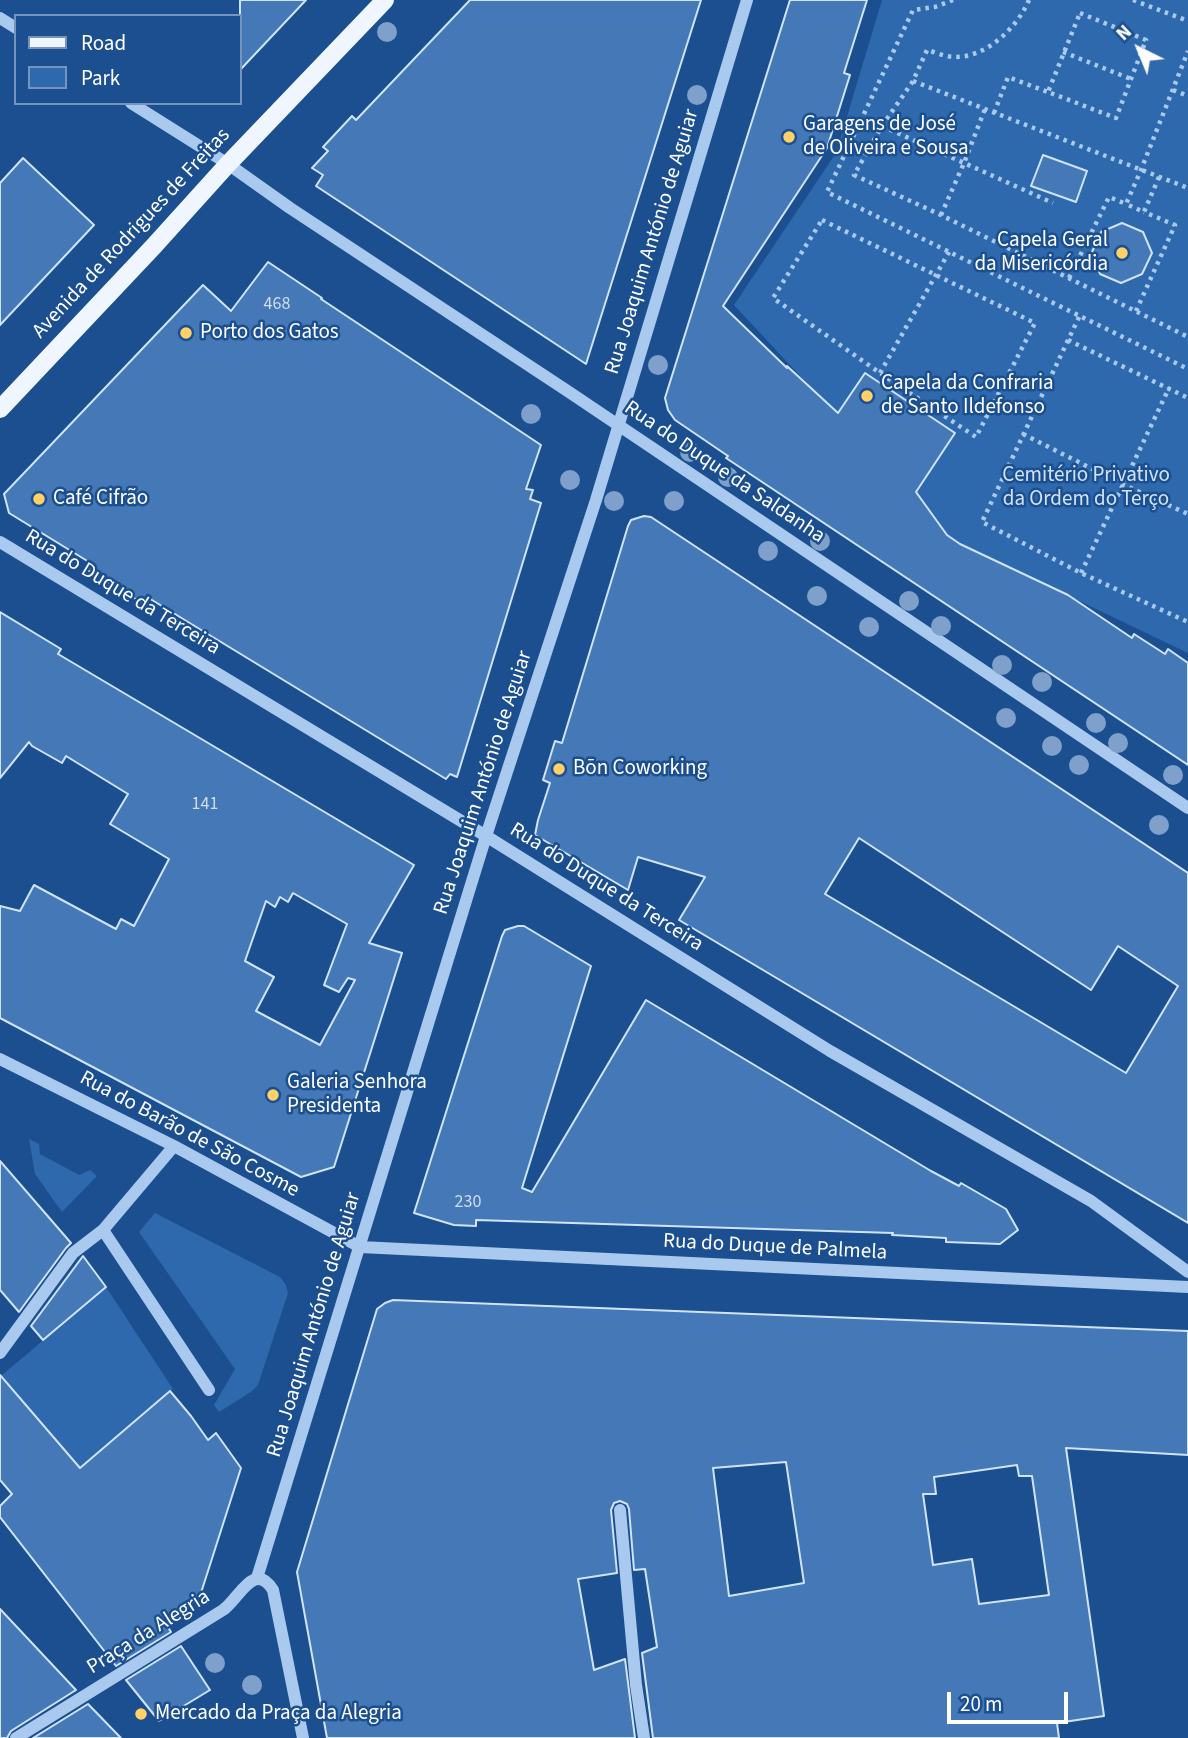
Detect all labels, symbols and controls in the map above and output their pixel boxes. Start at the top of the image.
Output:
legend [14,14,242,105]
north arrow [1104,14,1174,84]
text: N [1111,19,1138,47]
text: Road [81,28,126,58]
text: Park [81,63,120,93]
street label: Rua Joaquim António de Aguiar [601,106,705,378]
place label: Garagens de José de Oliveira e Sousa [803,112,969,162]
street label: Avenida de Rodrigues de Freitas [28,124,236,344]
marker: Garagens de José de Oliveira e Sousa [781,129,797,145]
place label: Capela Geral da Misericórdia [974,228,1108,278]
marker: Capela Geral da Misericórdia [1114,245,1130,261]
house number: 468 [264,294,290,316]
place label: Porto dos Gatos [200,320,339,346]
marker: Porto dos Gatos [178,325,194,341]
place label: Capela da Confraria de Santo Ildefonso [881,371,1054,421]
marker: Capela da Confraria de Santo Ildefonso [859,388,875,404]
street label: Rua do Duque da Saldanha [619,396,829,550]
park label: Cemitério Privativo da Ordem do Terço [1002,463,1170,513]
place label: Café Cifrão [53,486,148,512]
marker: Café Cifrão [31,491,47,507]
street label: Rua do Duque da Terceira [20,525,224,661]
street label: Rua Joaquim António de Aguiar [429,648,539,918]
place label: Bōn Coworking [573,756,707,782]
marker: Bōn Coworking [551,761,567,777]
house number: 141 [192,794,218,816]
street label: Rua do Duque da Terceira [505,818,707,958]
street label: Rua do Barão de São Cosme [75,1066,303,1204]
place label: Galeria Senhora Presidenta [287,1070,427,1120]
marker: Galeria Senhora Presidenta [265,1087,281,1103]
street label: Rua Joaquim António de Aguiar [263,1189,367,1461]
house number: 230 [455,1192,481,1214]
street label: Rua do Duque de Palmela [662,1230,888,1266]
street label: Praça da Alegria [83,1585,215,1681]
scale bar [950,1678,1071,1722]
text: 20 m [960,1689,1002,1719]
place label: Mercado da Praça da Alegria [155,1701,402,1727]
marker: Mercado da Praça da Alegria [133,1706,149,1722]

